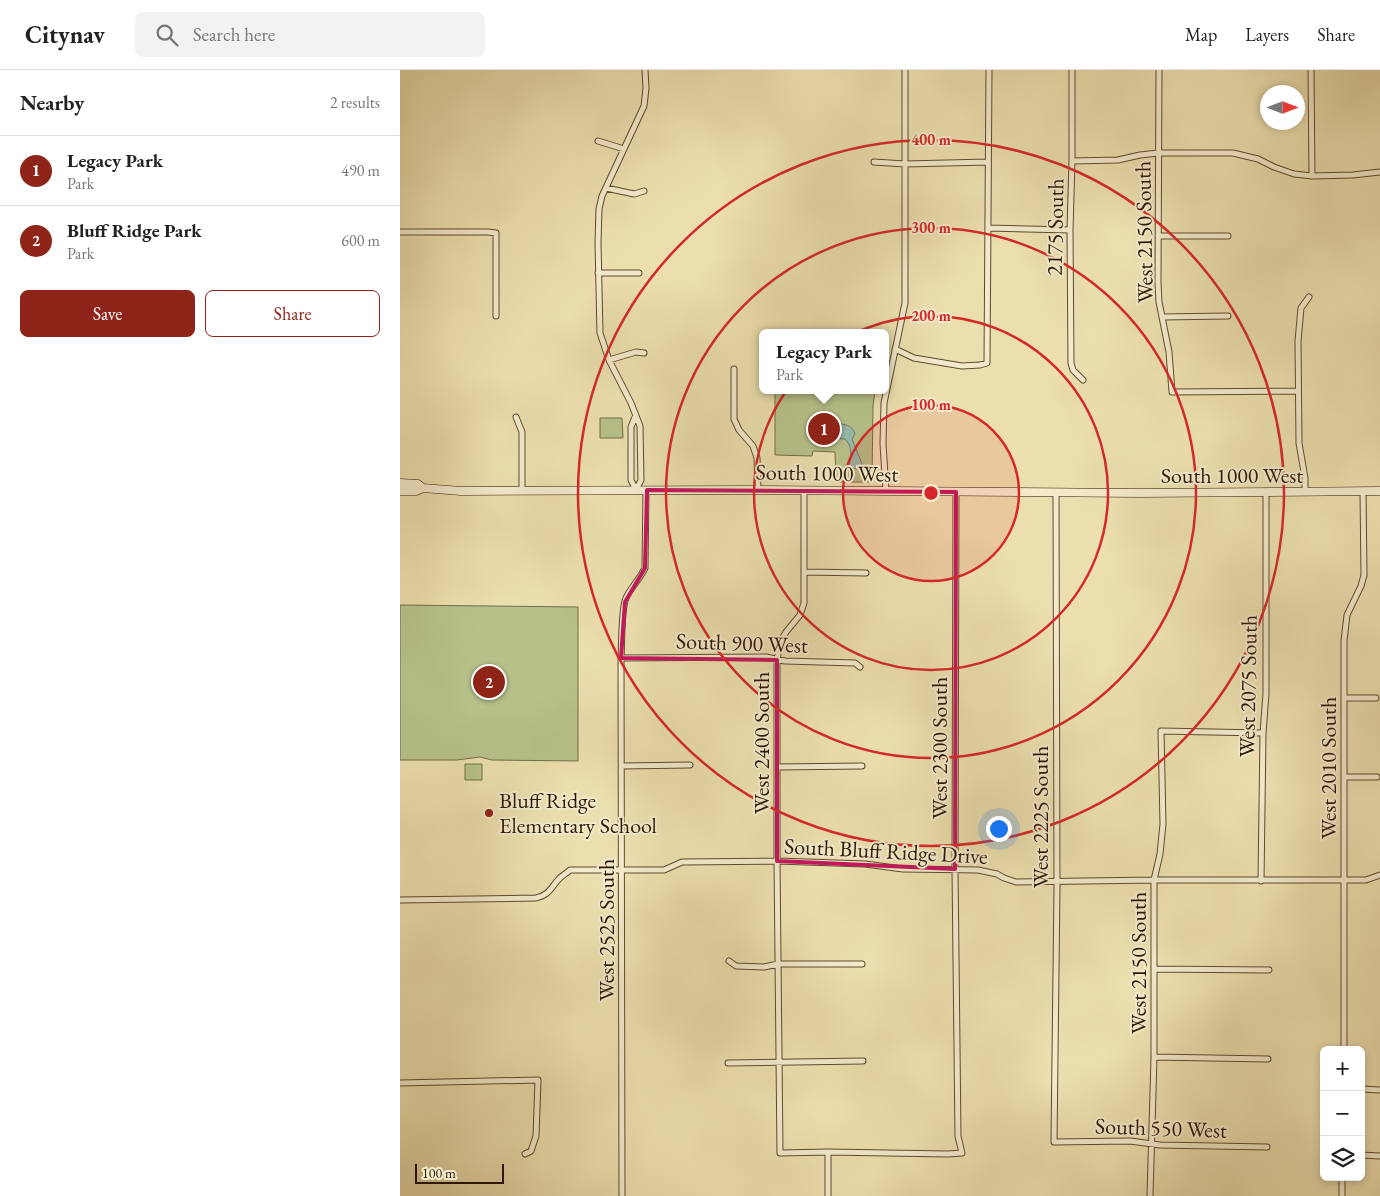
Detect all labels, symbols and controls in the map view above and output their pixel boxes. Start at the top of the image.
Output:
search box [135,12,485,57]
text: Citynav [25,19,105,50]
icon: search [153,21,181,49]
text: Search here [193,22,275,47]
text: Map [1185,23,1217,46]
text: Layers [1245,23,1289,46]
text: Share [1317,23,1355,46]
north arrow [1260,85,1305,130]
text: Nearby [20,89,84,116]
text: 2 results [330,92,380,113]
text: 400 m [911,130,951,149]
text: Legacy Park [67,148,163,173]
text: 1 [32,160,40,181]
text: 490 m [341,160,380,181]
street label: West 2150 South [1128,160,1160,304]
text: Park [67,173,94,194]
street label: 2175 South [1040,178,1070,276]
text: Bluff Ridge Park [67,218,202,243]
text: 300 m [911,218,951,237]
text: 2 [32,230,40,251]
text: 600 m [341,230,380,251]
text: Park [67,243,94,264]
button: Save [20,290,195,337]
button: Share [205,290,380,337]
text: 200 m [911,306,951,325]
popup [759,329,889,394]
text: Legacy Park [776,339,872,364]
text: Park [776,364,803,385]
text: 100 m [911,395,951,414]
pin: 1 [808,410,840,448]
street label: South 1000 West [755,457,899,489]
street label: South 1000 West [1161,461,1303,490]
centre of rings [922,484,940,502]
street label: West 2075 South [1232,614,1264,758]
street label: South 900 West [676,626,809,660]
pin: 2 [473,663,505,701]
street label: West 2400 South [747,672,776,814]
street label: West 2300 South [925,677,954,819]
street label: West 2010 South [1314,697,1343,839]
street label: West 2225 South [1026,746,1055,888]
place label: Bluff Ridge Elementary School [499,786,657,840]
marker: Bluff Ridge Elementary School [483,807,495,819]
your location [986,816,1012,842]
street label: South Bluff Ridge Drive [783,831,989,871]
street label: West 2525 South [592,859,621,1001]
street label: West 2150 South [1124,892,1153,1034]
map controls [1320,1046,1365,1181]
button: + [1320,1046,1365,1091]
button: − [1320,1091,1365,1136]
street label: South 550 West [1095,1111,1228,1145]
button: layers [1320,1136,1365,1181]
scale bar [415,1161,504,1184]
text: 100 m [422,1164,456,1182]

